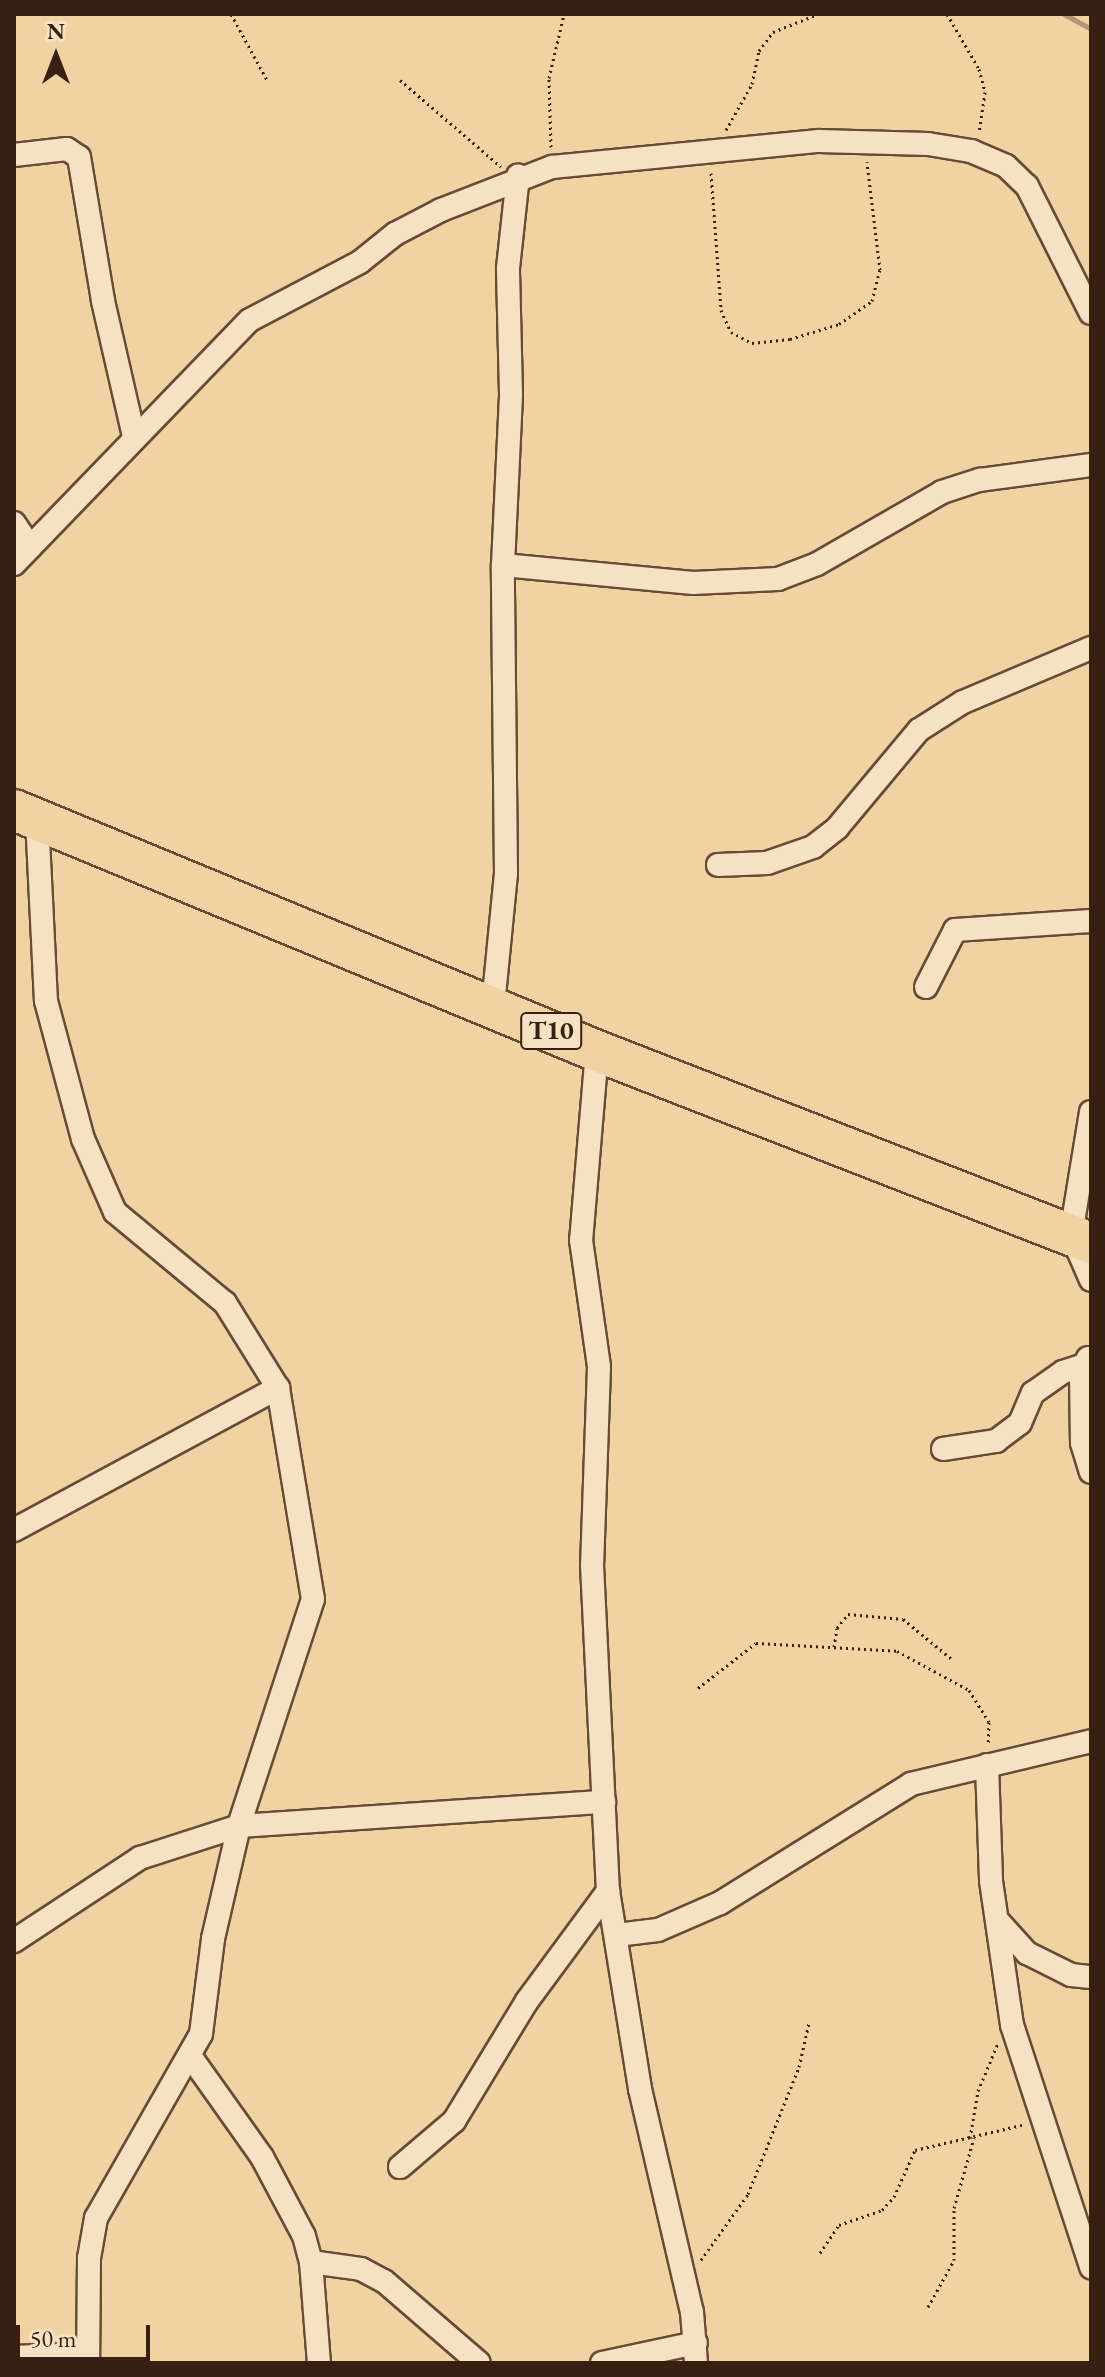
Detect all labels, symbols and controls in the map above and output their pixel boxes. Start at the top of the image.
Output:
north arrow [16,16,96,96]
text: N [47,17,65,46]
road number: T10 [519,1009,583,1053]
scale bar [20,2309,154,2359]
text: 50 m [30,2323,77,2354]

